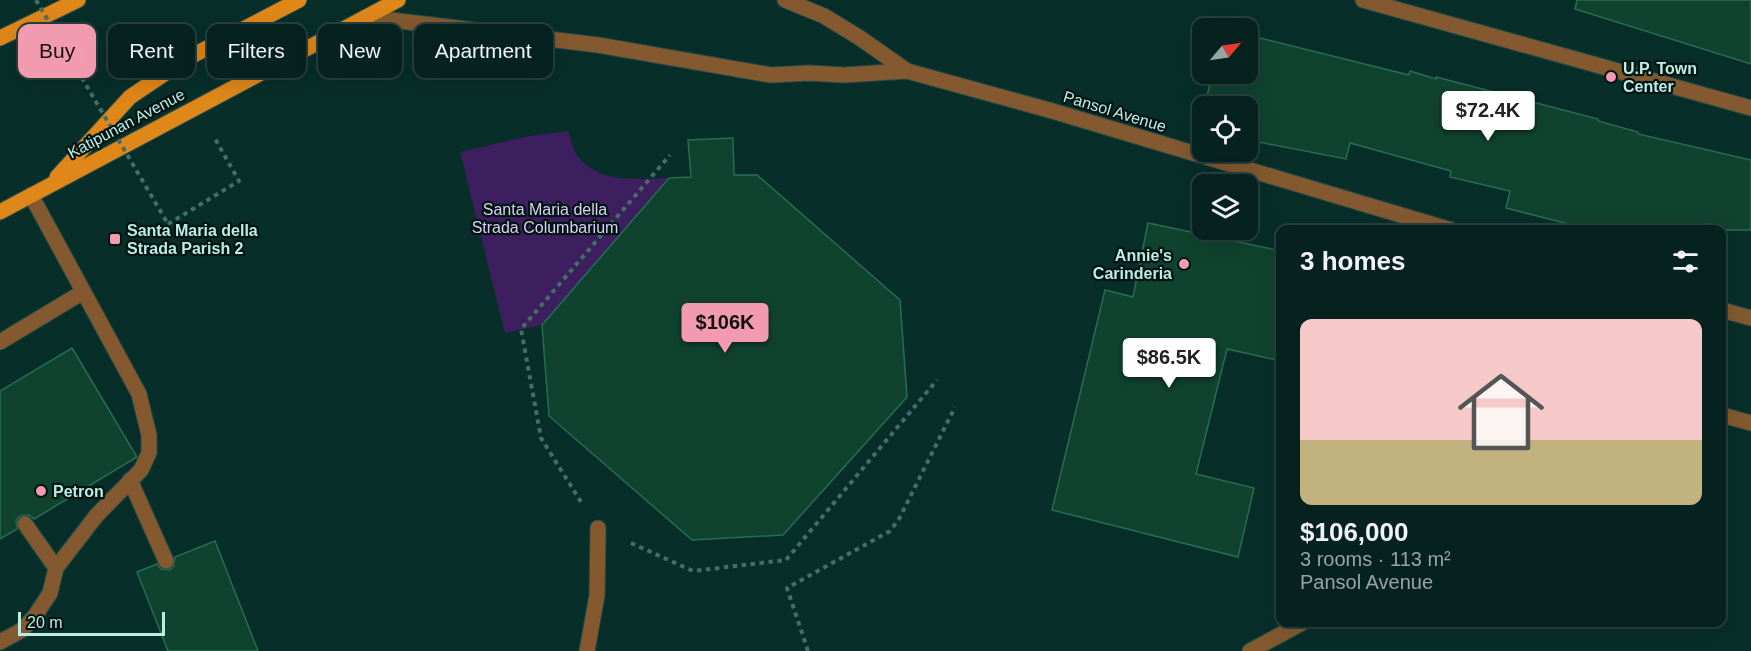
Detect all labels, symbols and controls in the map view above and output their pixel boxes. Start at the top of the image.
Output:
north arrow [1192,18,1258,84]
map controls [1192,18,1258,240]
chip: Buy [18,24,96,78]
chip: Rent [108,24,195,78]
chip: Filters [207,24,306,78]
chip: New [318,24,402,78]
chip: Apartment [414,24,553,78]
place label: U.P. Town Center [1623,60,1697,95]
marker: U.P. Town Center [1604,70,1618,84]
street label: Katipunan Avenue [65,85,188,161]
street label: Pansol Avenue [1061,88,1168,135]
pin: $72.4K [1439,91,1537,142]
button: locate [1192,96,1258,162]
text: $72.4K [1456,99,1520,121]
button: layers [1192,174,1258,240]
park label: Santa Maria della Strada Columbarium [472,201,618,236]
place label: Santa Maria della Strada Parish 2 [127,222,258,257]
marker: Santa Maria della Strada Parish 2 [108,232,122,246]
icon: filters [1669,245,1702,278]
text: 3 homes [1300,246,1406,276]
place label: Annie's Carinderia [1093,247,1172,282]
marker: Annie's Carinderia [1177,257,1191,271]
pin: $106K [683,303,767,354]
text: $106K [696,311,754,333]
pin: $86.5K [1120,338,1218,389]
text: $86.5K [1137,346,1201,368]
icon: home [1447,358,1555,466]
place label: Petron [53,483,104,500]
marker: Petron [34,484,48,498]
text: $106,000 [1300,517,1408,547]
text: 3 rooms · 113 m² [1300,548,1451,570]
text: Pansol Avenue [1300,571,1433,593]
scale bar [18,609,165,636]
text: 20 m [27,614,63,631]

